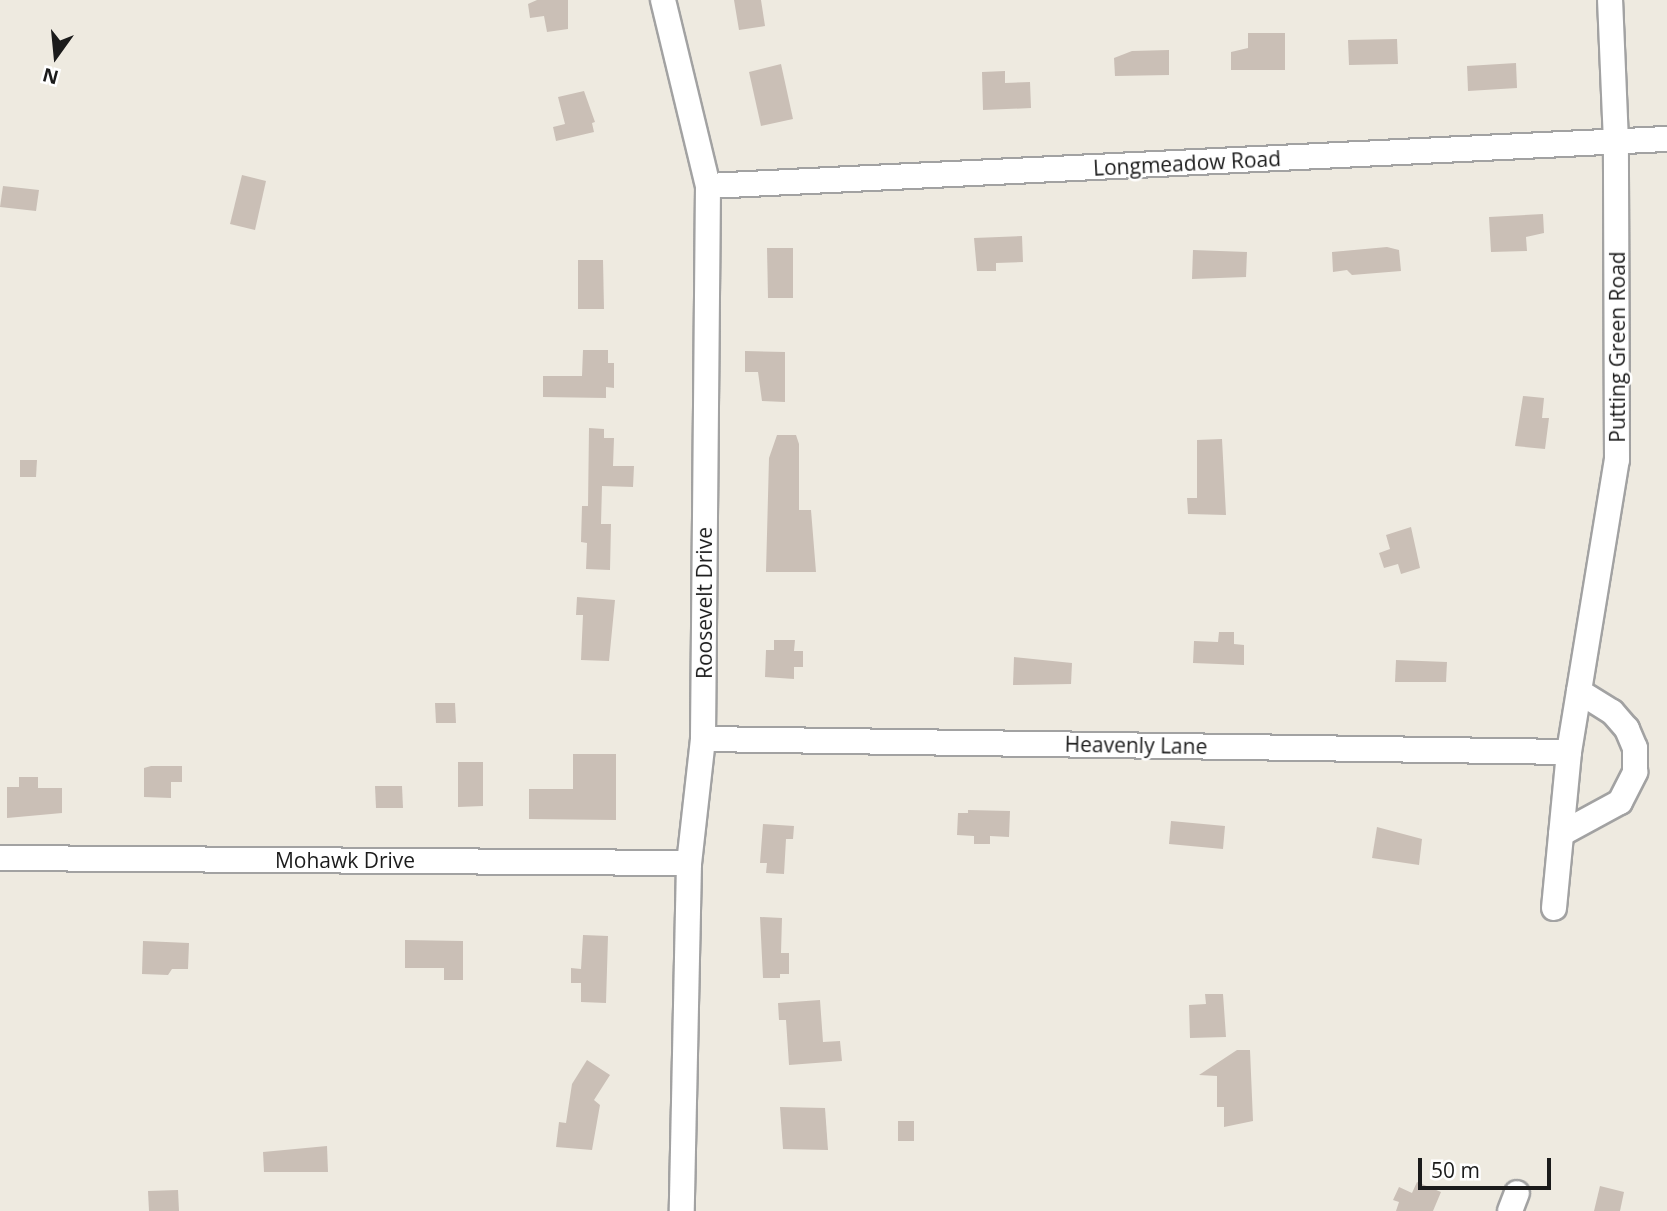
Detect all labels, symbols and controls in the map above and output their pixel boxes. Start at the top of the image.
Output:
north arrow [21,21,91,91]
text: N [40,62,61,91]
street label: Longmeadow Road [1092,145,1282,181]
street label: Putting Green Road [1604,251,1630,443]
street label: Roosevelt Drive [691,527,717,679]
street label: Heavenly Lane [1064,731,1208,759]
street label: Mohawk Drive [275,847,415,873]
scale bar [1422,1144,1555,1188]
text: 50 m [1431,1156,1480,1184]

